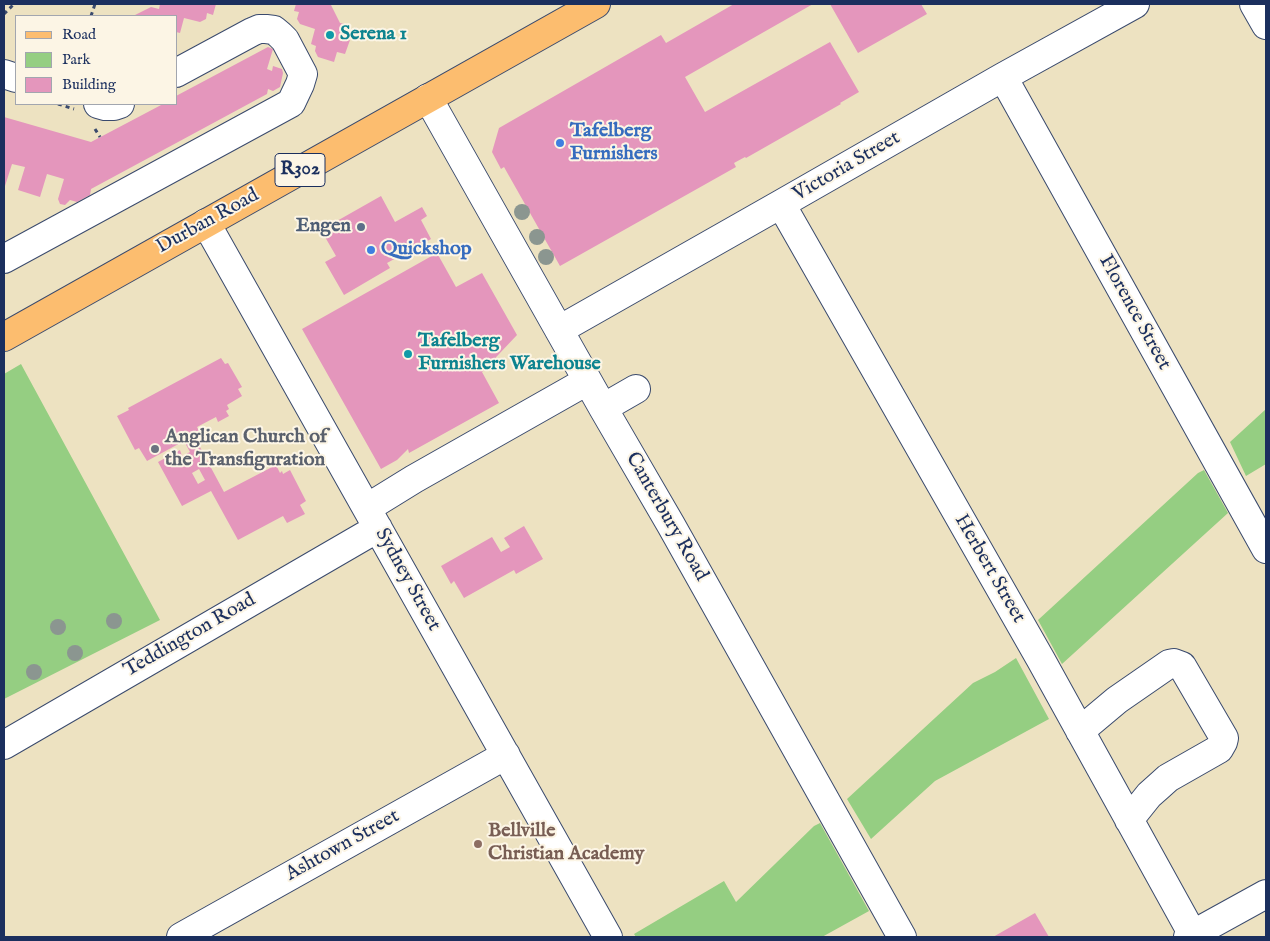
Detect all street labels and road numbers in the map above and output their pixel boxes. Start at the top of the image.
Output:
street label: Victoria Street [789,127,905,207]
road number: R302 [275,154,325,186]
street label: Durban Road [153,184,263,260]
street label: Florence Street [1093,251,1175,375]
street label: Canterbury Road [619,448,713,586]
street label: Herbert Street [948,510,1030,628]
street label: Sydney Street [369,524,445,636]
street label: Teddington Road [120,589,260,683]
street label: Ashtown Street [282,805,404,887]

